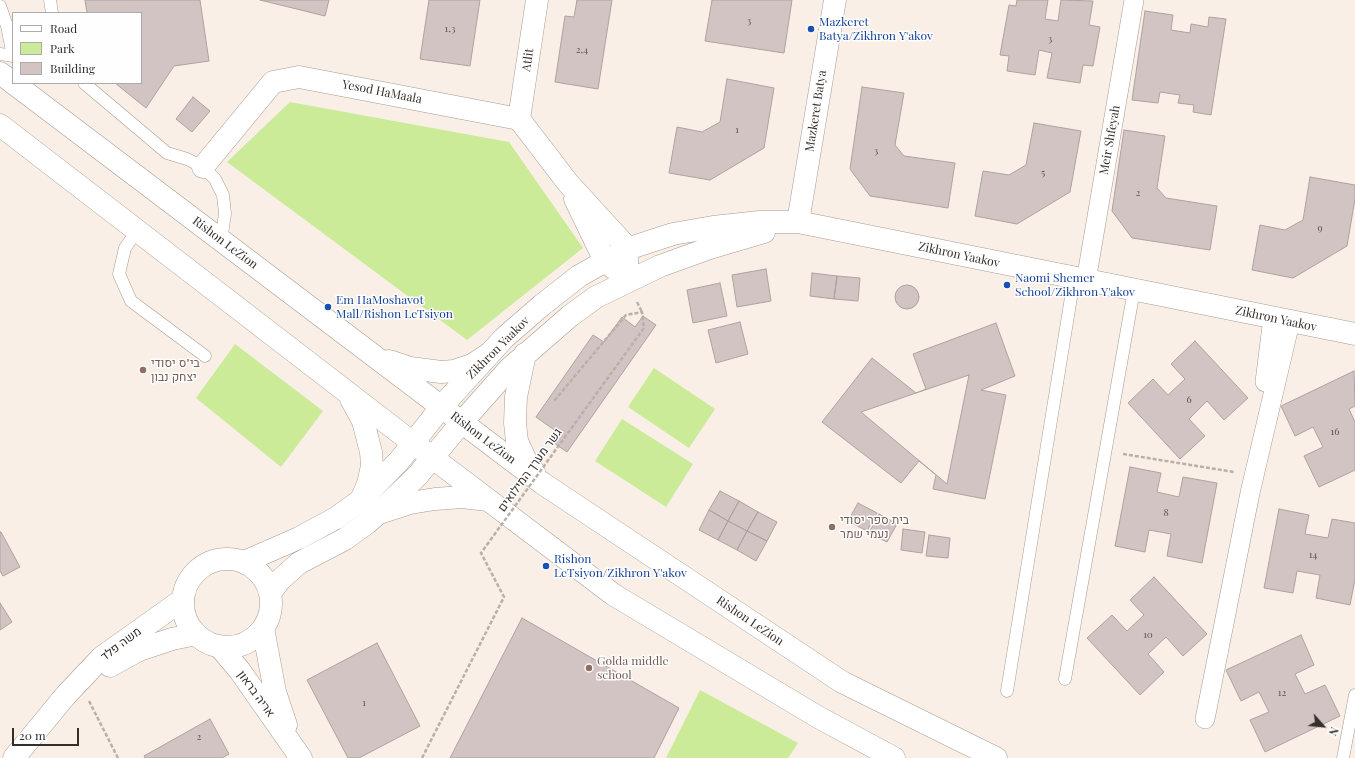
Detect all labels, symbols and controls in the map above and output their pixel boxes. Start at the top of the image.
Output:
legend [12,12,142,84]
house number: 3 [747,15,751,27]
place label: Mazkeret Batya/Zikhron Y'akov [819,15,933,43]
text: Road [50,20,77,36]
house number: 1,3 [445,23,455,35]
marker: Mazkeret Batya/Zikhron Y'akov [806,24,816,34]
house number: 3 [1048,33,1052,45]
text: Park [50,40,75,56]
house number: 2,4 [576,44,588,56]
street label: Atlit [519,48,537,72]
text: Building [50,60,95,76]
street label: Mazkeret Batya [802,69,830,153]
street label: Yesod HaMaala [341,77,423,107]
street label: Meir Shfeyah [1097,104,1123,176]
house number: 1 [735,124,739,136]
house number: 3 [874,145,878,157]
house number: 5 [1041,167,1045,179]
house number: 2 [1136,187,1140,199]
street label: Rishon LeZion [190,214,260,272]
house number: 9 [1317,222,1323,234]
street label: Zikhron Yaakov [917,239,1001,271]
place label: Naomi Shemer School/Zikhron Y'akov [1015,271,1135,299]
marker: Naomi Shemer School/Zikhron Y'akov [1002,280,1012,290]
place label: Em HaMoshavot Mall/Rishon LeTsiyon [336,293,453,321]
marker: Em HaMoshavot Mall/Rishon LeTsiyon [323,302,333,312]
street label: Zikhron Yaakov [1234,303,1318,335]
street label: Zikhron Yaakov [464,314,532,382]
place label: בי"ס יסודי יצחק נבון [151,356,200,384]
marker: בי"ס יסודי יצחק נבון [138,365,148,375]
house number: 6 [1186,394,1192,406]
street label: Rishon LeZion [448,409,518,467]
street label: גשר מערך המילואים [495,426,565,514]
house number: 16 [1331,426,1339,438]
house number: 8 [1163,507,1169,519]
place label: בית ספר יסודי נעמי שמר [840,513,909,541]
marker: בית ספר יסודי נעמי שמר [827,522,837,532]
house number: 14 [1309,549,1317,561]
place label: Rishon LeTsiyon/Zikhron Y'akov [554,552,687,580]
marker: Rishon LeTsiyon/Zikhron Y'akov [541,561,551,571]
street label: Rishon LeZion [714,593,786,649]
street label: משה פלד [98,624,144,664]
house number: 10 [1143,629,1153,641]
place label: Golda middle school [597,654,669,682]
marker: Golda middle school [584,663,594,673]
street label: אריה בראון [234,668,278,720]
house number: 12 [1278,687,1286,699]
house number: 1 [362,697,366,709]
north arrow [1303,706,1343,746]
scale bar [14,720,81,746]
text: N [1326,725,1343,739]
text: 20 m [19,727,46,743]
house number: 2 [197,731,201,743]

